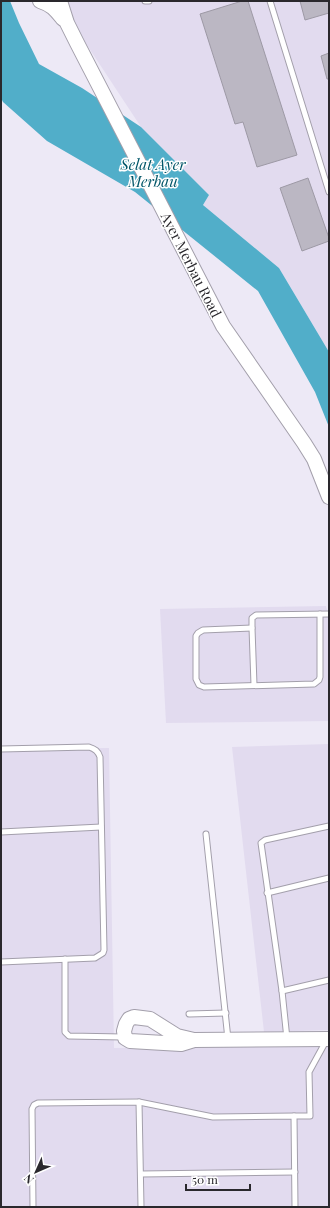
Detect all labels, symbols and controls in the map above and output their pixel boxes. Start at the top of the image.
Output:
water label: Selat Ayer Merbau [119,154,186,191]
street label: Ayer Merbau Road [156,208,226,321]
north arrow [16,1152,56,1192]
scale bar [186,1166,250,1192]
text: N [20,1171,37,1188]
text: 50 m [192,1171,218,1187]

